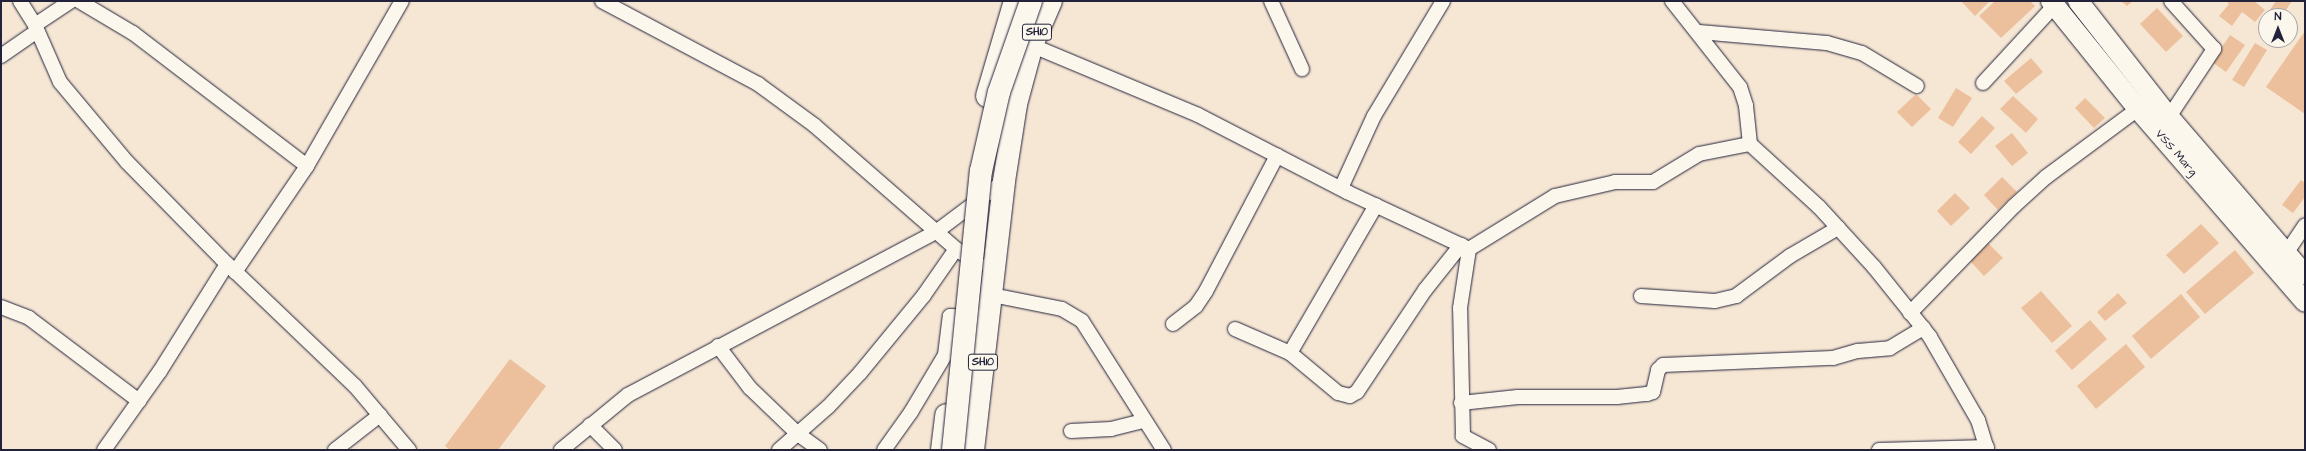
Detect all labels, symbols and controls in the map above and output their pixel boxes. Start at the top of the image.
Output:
north arrow [2258,8,2298,48]
text: N [2275,9,2281,24]
road number: SH10 [1021,23,1053,41]
street label: VSS Marg [2152,127,2200,179]
road number: SH10 [967,353,999,371]

